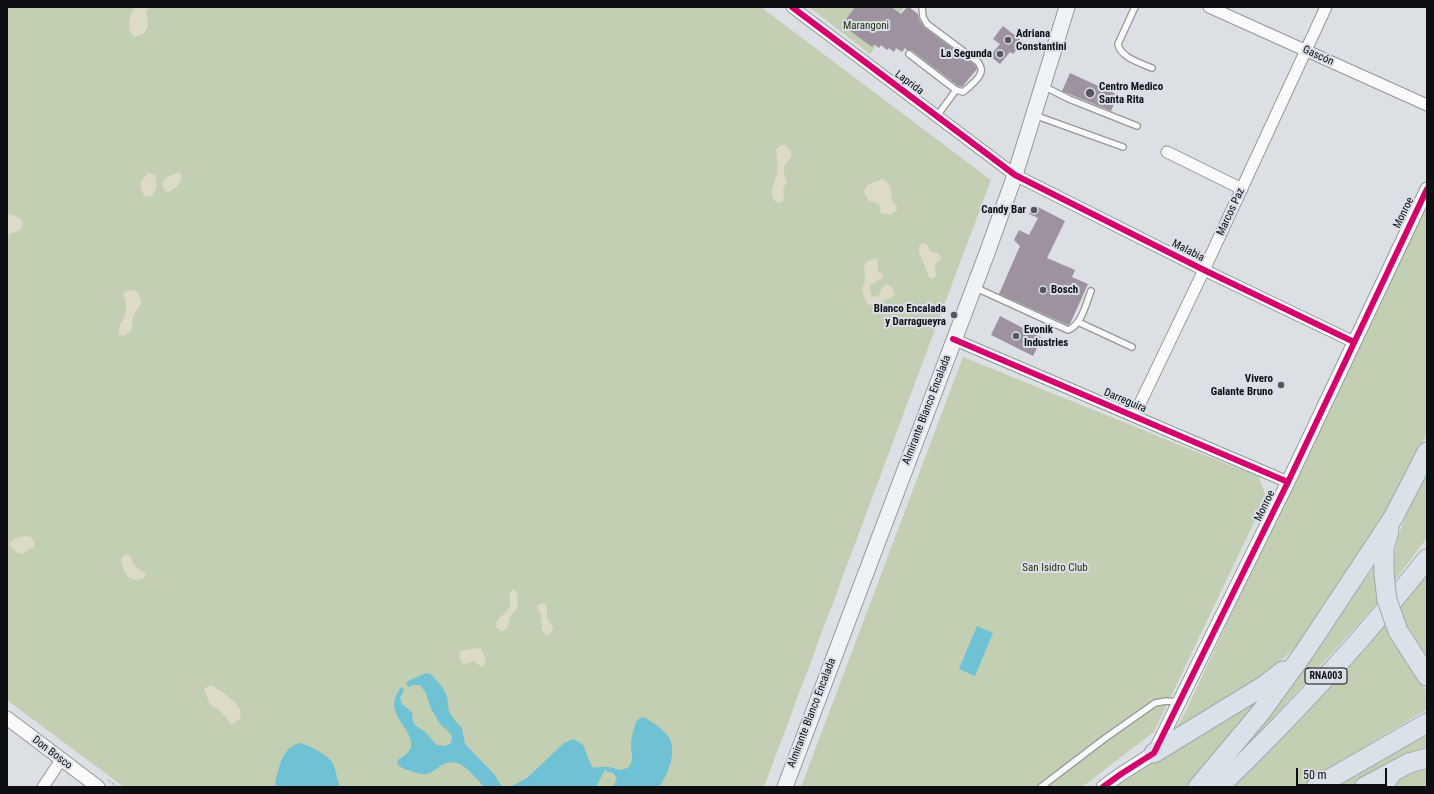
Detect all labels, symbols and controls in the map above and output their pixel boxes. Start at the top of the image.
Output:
park label: Marangoni [843,19,889,33]
place label: Adriana Constantini [1016,27,1066,53]
marker: Adriana Constantini [1003,35,1013,45]
street label: Gascón [1300,43,1336,69]
place label: La Segunda [941,47,992,61]
marker: La Segunda [995,49,1005,59]
street label: Laprida [892,68,926,98]
place label: Centro Medico Santa Rita [1099,80,1163,106]
marker: Centro Medico Santa Rita [1084,87,1096,99]
street label: Marcos Paz [1214,186,1248,238]
street label: Monroe [1391,195,1417,231]
place label: Candy Bar [981,203,1026,217]
marker: Candy Bar [1029,205,1039,215]
street label: Malabia [1170,237,1206,265]
place label: Bosch [1051,283,1078,297]
marker: Bosch [1038,285,1048,295]
place label: Blanco Encalada y Darragueyra [874,302,946,328]
marker: Blanco Encalada y Darragueyra [949,310,959,320]
place label: Evonik Industries [1024,323,1068,349]
marker: Evonik Industries [1011,331,1021,341]
street label: Almirante Blanco Encalada [900,353,954,467]
place label: Vivero Galante Bruno [1211,372,1273,398]
marker: Vivero Galante Bruno [1276,380,1286,390]
street label: Darreguira [1102,386,1148,416]
street label: Monroe [1252,488,1278,524]
park label: San Isidro Club [1022,561,1088,575]
street label: Almirante Blanco Encalada [785,656,839,770]
road number: RNA003 [1305,668,1347,684]
street label: Don Bosco [29,734,75,772]
scale bar [1298,760,1389,786]
text: 50 m [1303,768,1327,782]

